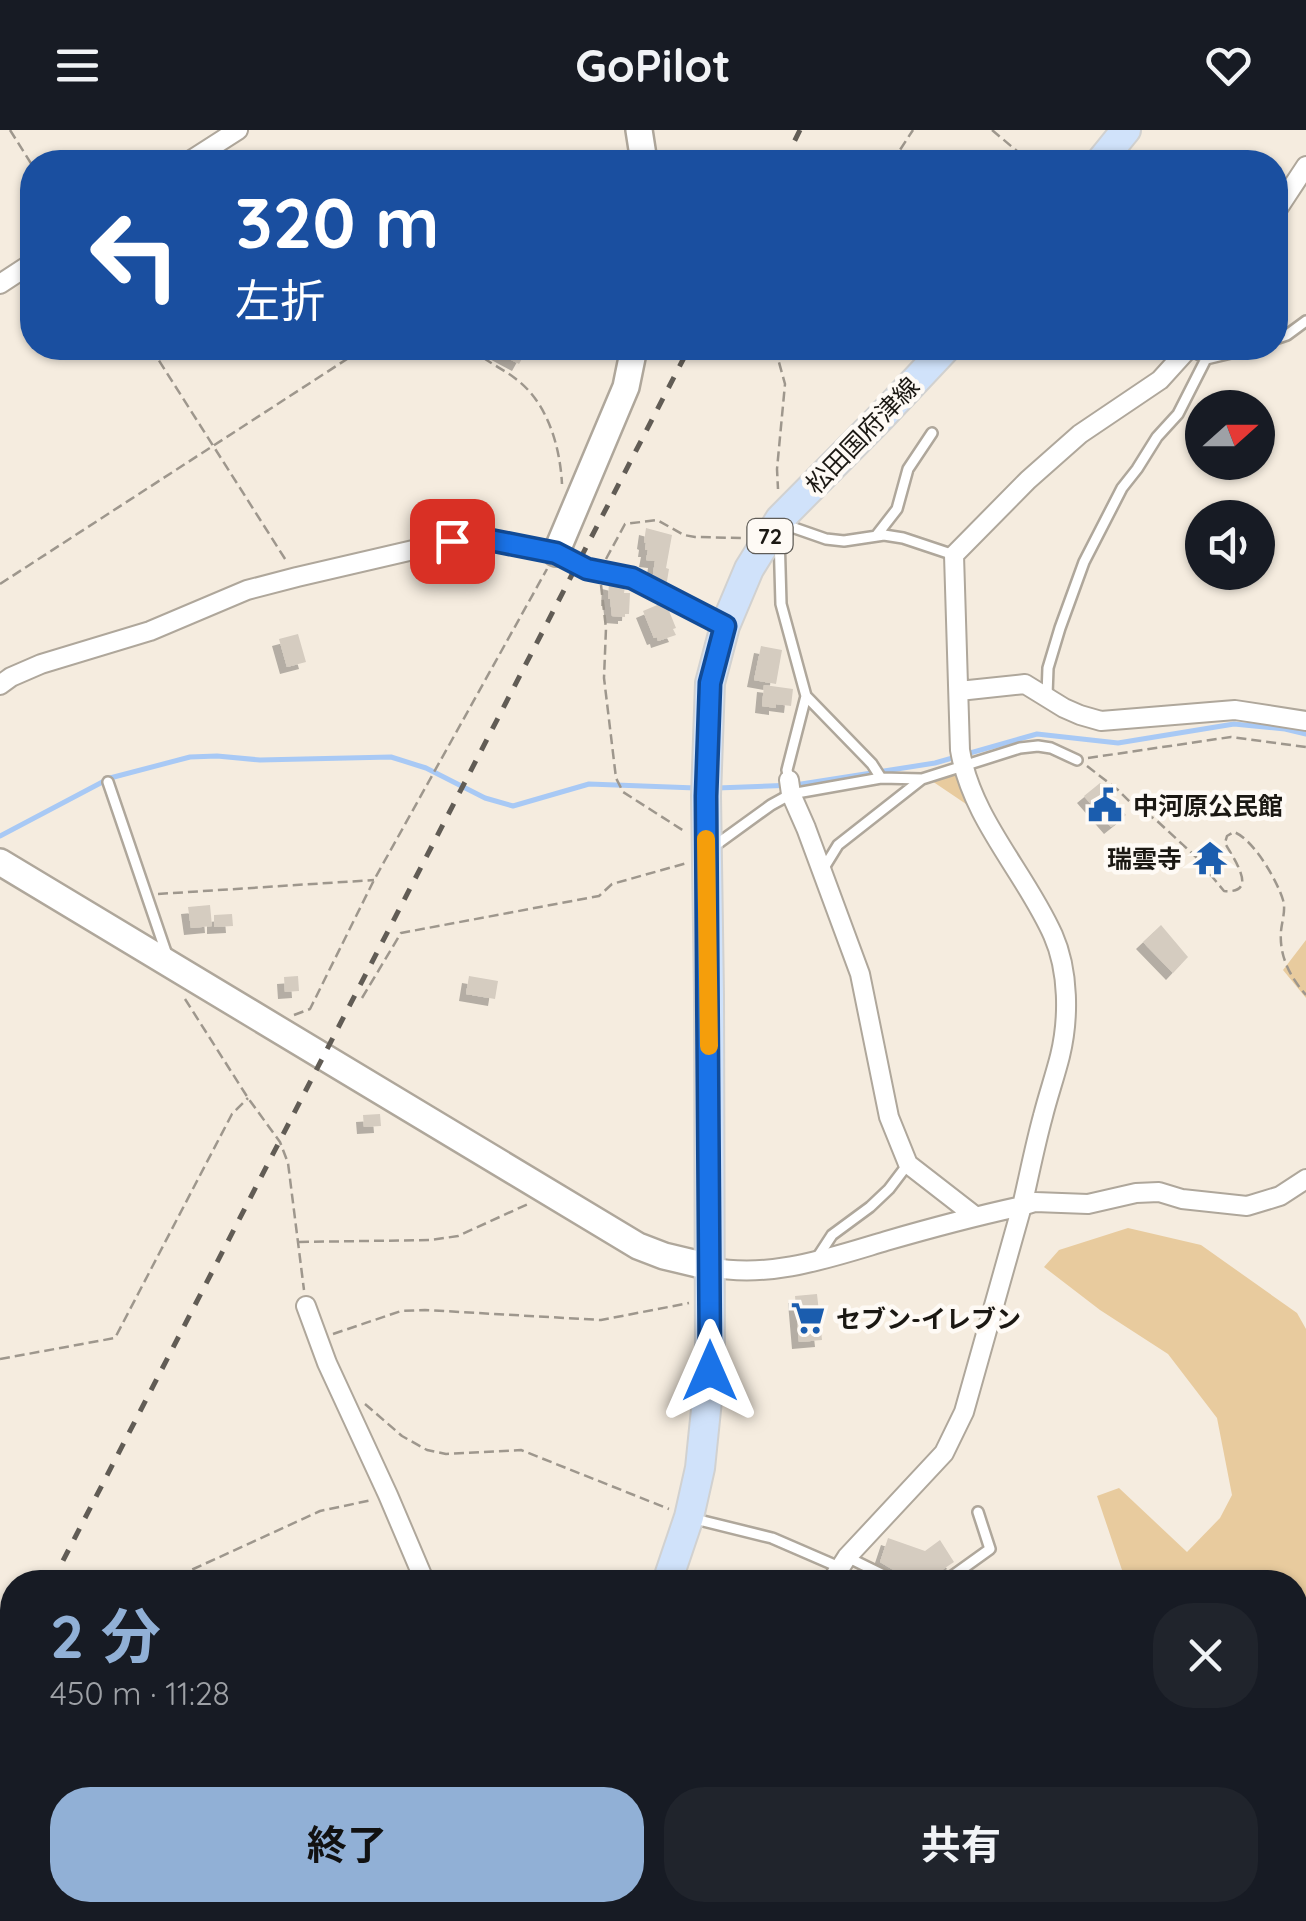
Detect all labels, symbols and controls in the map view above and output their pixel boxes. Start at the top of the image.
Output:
text: GoPilot [575,37,731,93]
icon: menu [50,38,105,93]
icon: heart [1201,38,1256,93]
text: 320 m [235,178,440,266]
icon: left [70,190,200,320]
text: 左折 [235,272,325,328]
street label: 松田国府津線 [799,370,925,500]
north arrow [1185,390,1275,480]
map controls [1185,390,1275,590]
pin [410,499,495,584]
button: sound [1185,500,1275,590]
icon: arrive [425,514,480,569]
road number: 72 [748,519,792,553]
public building icon: 中河原公民館 [1086,786,1124,824]
place label: 中河原公民館 [1133,790,1283,821]
temple icon: 瑞雲寺 [1191,839,1229,877]
place label: 瑞雲寺 [1107,843,1182,874]
supermarket icon: セブン-イレブン [789,1299,827,1337]
place label: セブン-イレブン [836,1303,1021,1334]
position arrow [658,1319,762,1423]
text: 2 分 [50,1598,161,1673]
button: close [1153,1603,1258,1708]
text: 450 m · 11:28 [50,1673,230,1713]
button: 終了 [50,1787,644,1902]
button: 共有 [664,1787,1258,1902]

